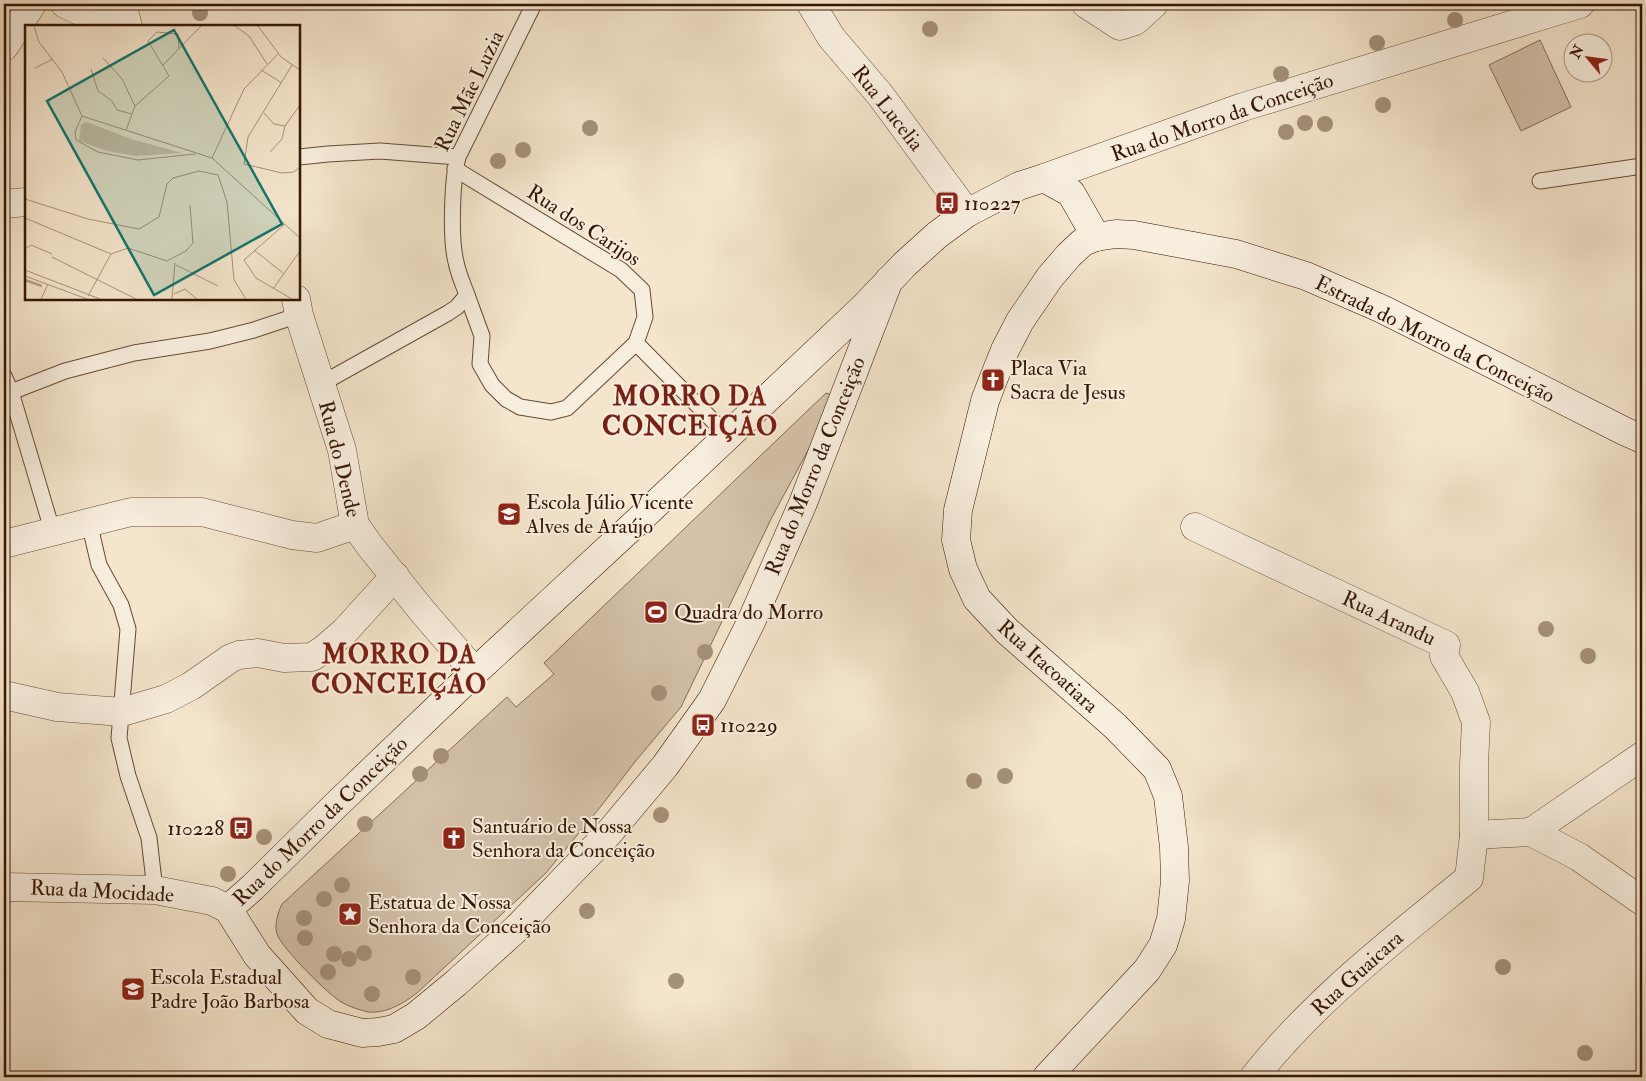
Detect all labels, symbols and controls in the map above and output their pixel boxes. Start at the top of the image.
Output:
inset map [25,25,300,300]
street label: Rua Mãe Luzia [429,26,511,156]
north arrow [1564,32,1614,82]
text: N [1566,42,1588,62]
street label: Rua Lucelia [846,60,930,157]
street label: Rua do Morro da Conceição [1107,67,1337,168]
street label: Rua dos Carijos [522,179,646,272]
bus stop icon: 110227 [934,190,960,216]
place label: 110227 [964,190,1021,217]
street label: Estrada do Morro da Conceição [1310,270,1559,409]
street label: Rua do Morro da Conceição [759,353,872,579]
place label: Placa Via Sacra de Jesus [1010,355,1125,406]
church icon: Placa Via Sacra de Jesus [980,367,1006,393]
district label: MORRO DA CONCEIÇÃO [602,381,778,443]
street label: Rua do Dende [312,398,367,521]
place label: Escola Júlio Vicente Alves de Araújo [525,489,694,540]
school or university icon: Escola Júlio Vicente Alves de Araújo [496,501,522,527]
street label: Rua Arandu [1338,585,1440,652]
sports icon: Quadra do Morro [643,599,669,625]
place label: Quadra do Morro [674,599,823,626]
street label: Rua Itacoatiara [991,614,1104,719]
district label: MORRO DA CONCEIÇÃO [311,639,487,701]
bus stop icon: 110229 [690,712,716,738]
place label: 110229 [720,712,778,739]
street label: Rua do Morro da Conceição [227,731,414,912]
place label: Santuário de Nossa Senhora da Conceição [472,813,655,864]
place label: 110228 [167,815,224,842]
bus stop icon: 110228 [228,815,254,841]
church icon: Santuário de Nossa Senhora da Conceição [441,825,467,851]
street label: Rua da Mocidade [29,874,175,909]
place label: Estatua de Nossa Senhora da Conceição [368,889,551,940]
place icon: Estatua de Nossa Senhora da Conceição [337,901,363,927]
street label: Rua Guaicara [1306,925,1409,1022]
place label: Escola Estadual Padre João Barbosa [150,964,310,1015]
school or university icon: Escola Estadual Padre João Barbosa [120,976,146,1002]

